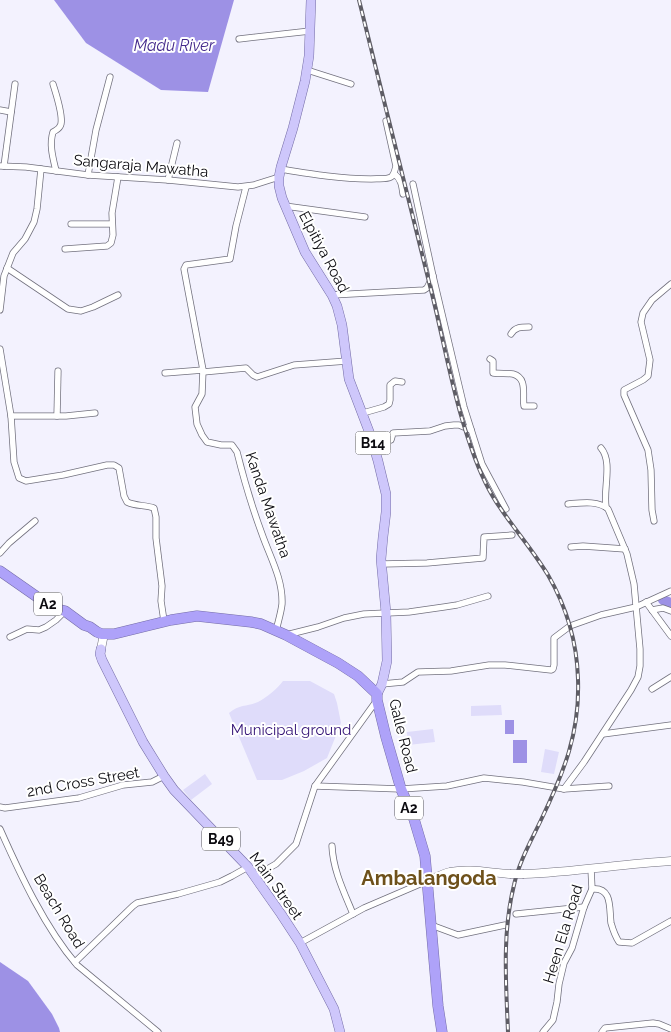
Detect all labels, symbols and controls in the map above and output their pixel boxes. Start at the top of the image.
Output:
water label: Madu River [134,36,215,55]
street label: Sangaraja Mawatha [73,151,209,181]
street label: Elpitiya Road [295,208,353,296]
road number: B14 [356,432,390,454]
street label: Kanda Mawatha [241,450,295,560]
road number: A2 [34,592,62,616]
street label: Galle Road [385,697,421,775]
park label: Municipal ground [231,721,351,739]
street label: 2nd Cross Street [25,763,141,801]
road number: A2 [395,796,423,820]
road number: B49 [202,828,240,851]
street label: Main Street [246,849,306,923]
district label: Ambalangoda [361,866,497,890]
street label: Beach Road [30,870,88,952]
street label: Heen Ela Road [539,882,587,986]

